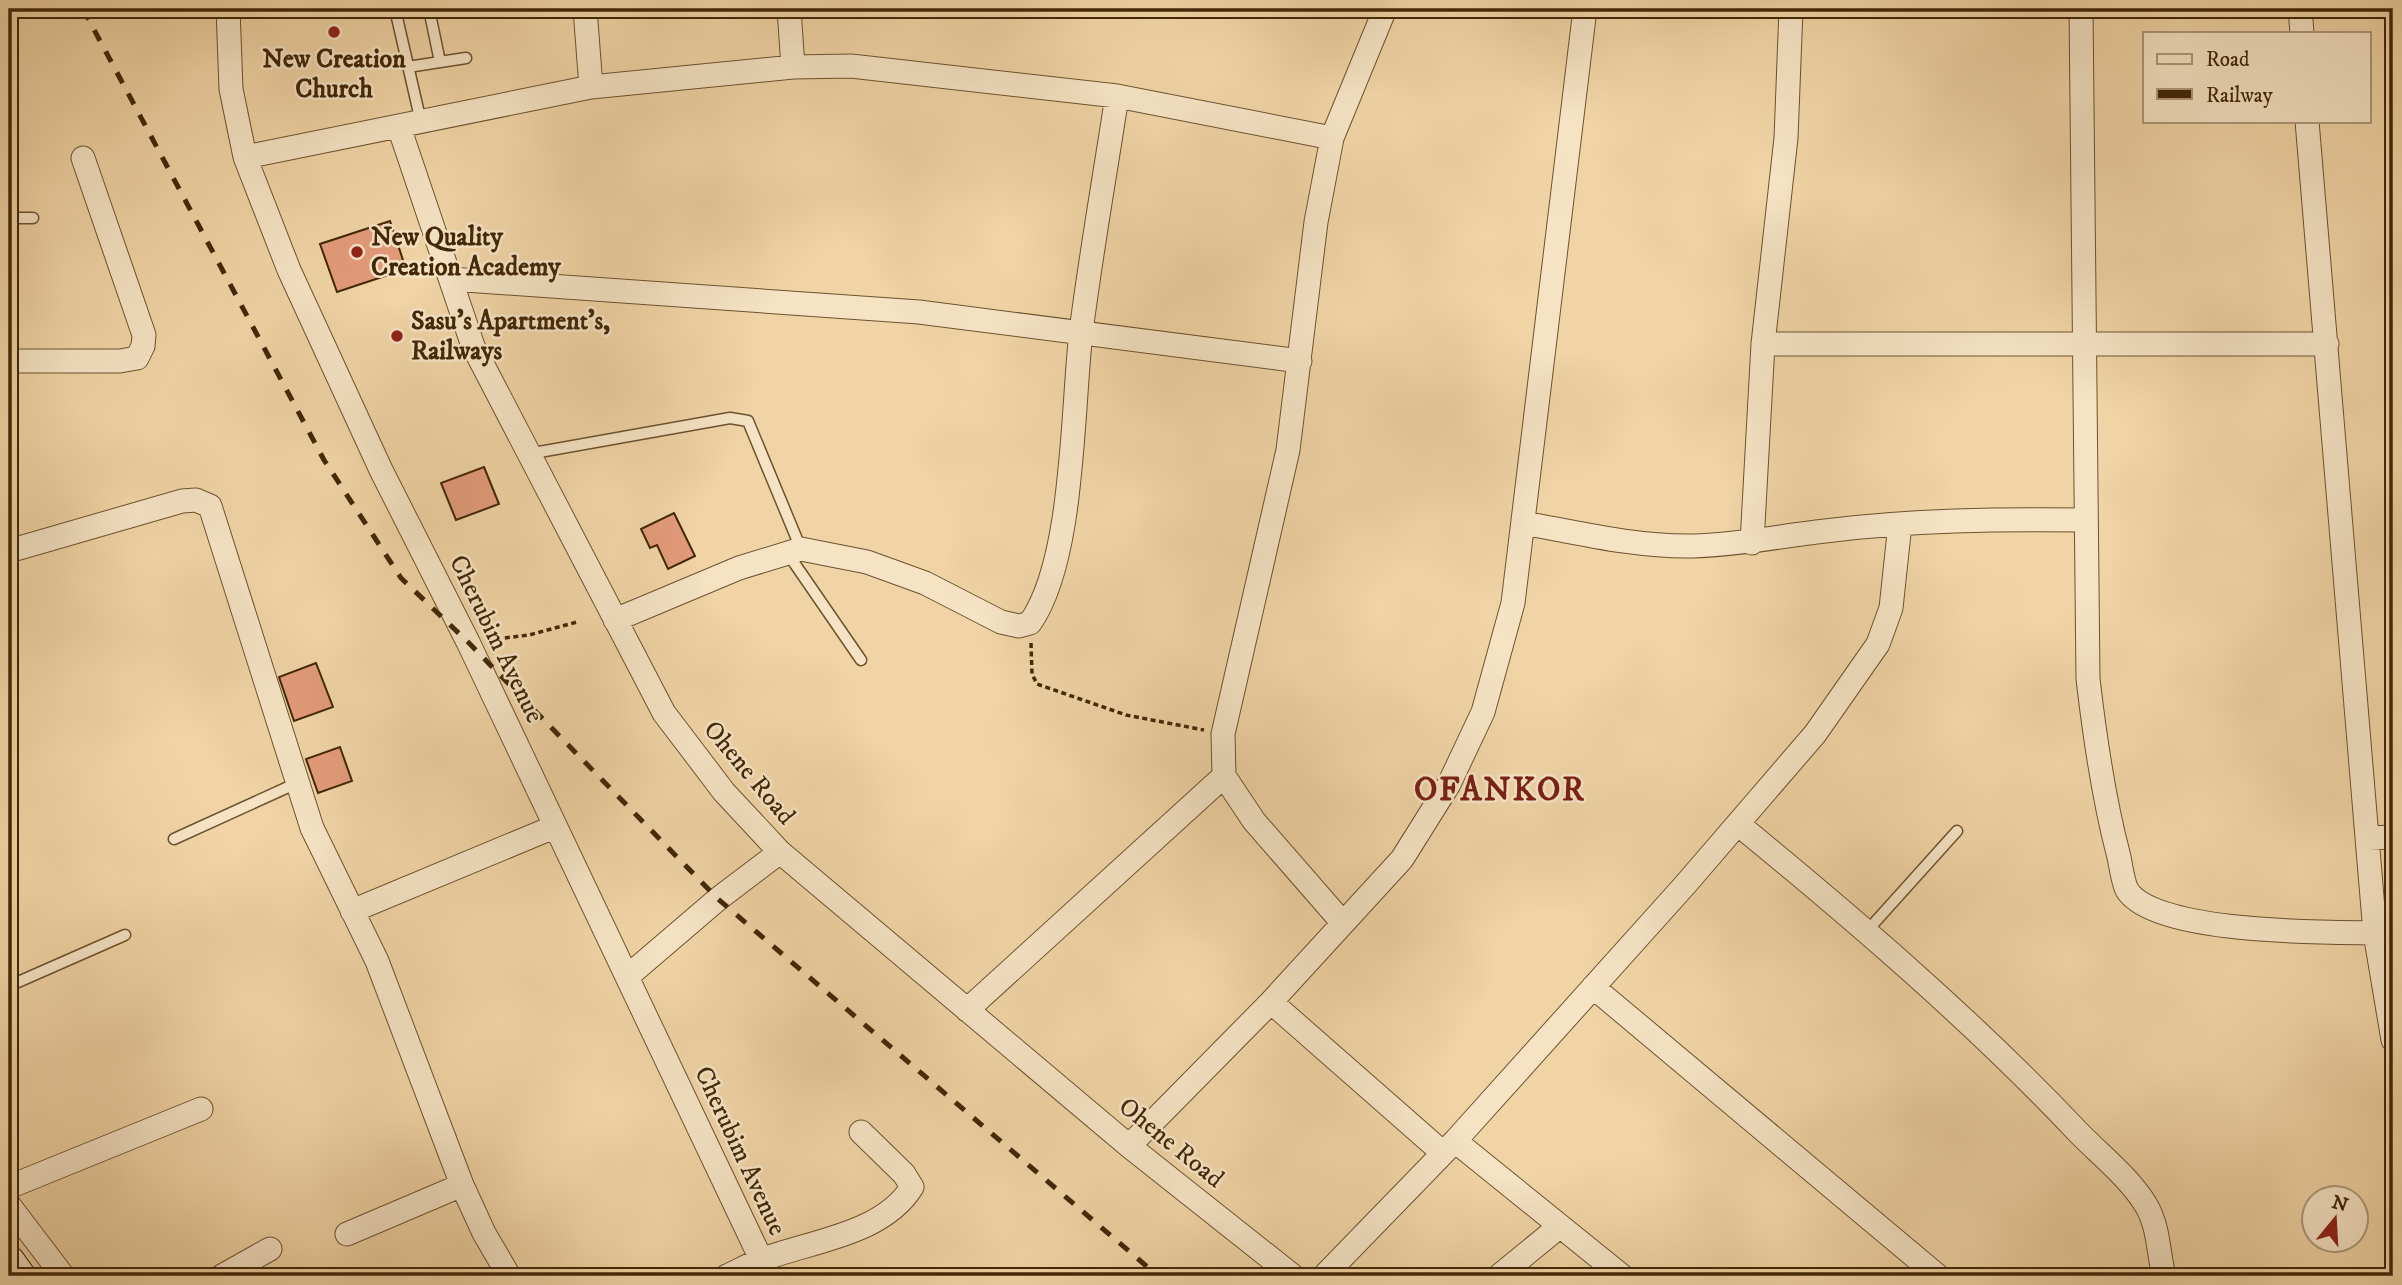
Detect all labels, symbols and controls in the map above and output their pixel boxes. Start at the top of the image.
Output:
marker: New Creation Church [326,24,342,40]
legend [2143,32,2370,122]
place label: New Creation Church [262,43,406,106]
text: Road [2206,47,2250,73]
text: Railway [2206,83,2274,109]
place label: New Quality Creation Academy [371,221,561,284]
marker: New Quality Creation Academy [349,244,365,260]
place label: Sasu's Apartment's, Railways [411,305,610,368]
marker: Sasu's Apartment's, Railways [389,328,405,344]
street label: Cherubim Avenue [441,550,551,728]
street label: Ohene Road [696,714,802,832]
district label: OFANKOR [1414,770,1586,811]
street label: Cherubim Avenue [686,1061,794,1241]
street label: Ohene Road [1112,1090,1230,1196]
north arrow [2300,1184,2370,1254]
text: N [2329,1191,2351,1218]

